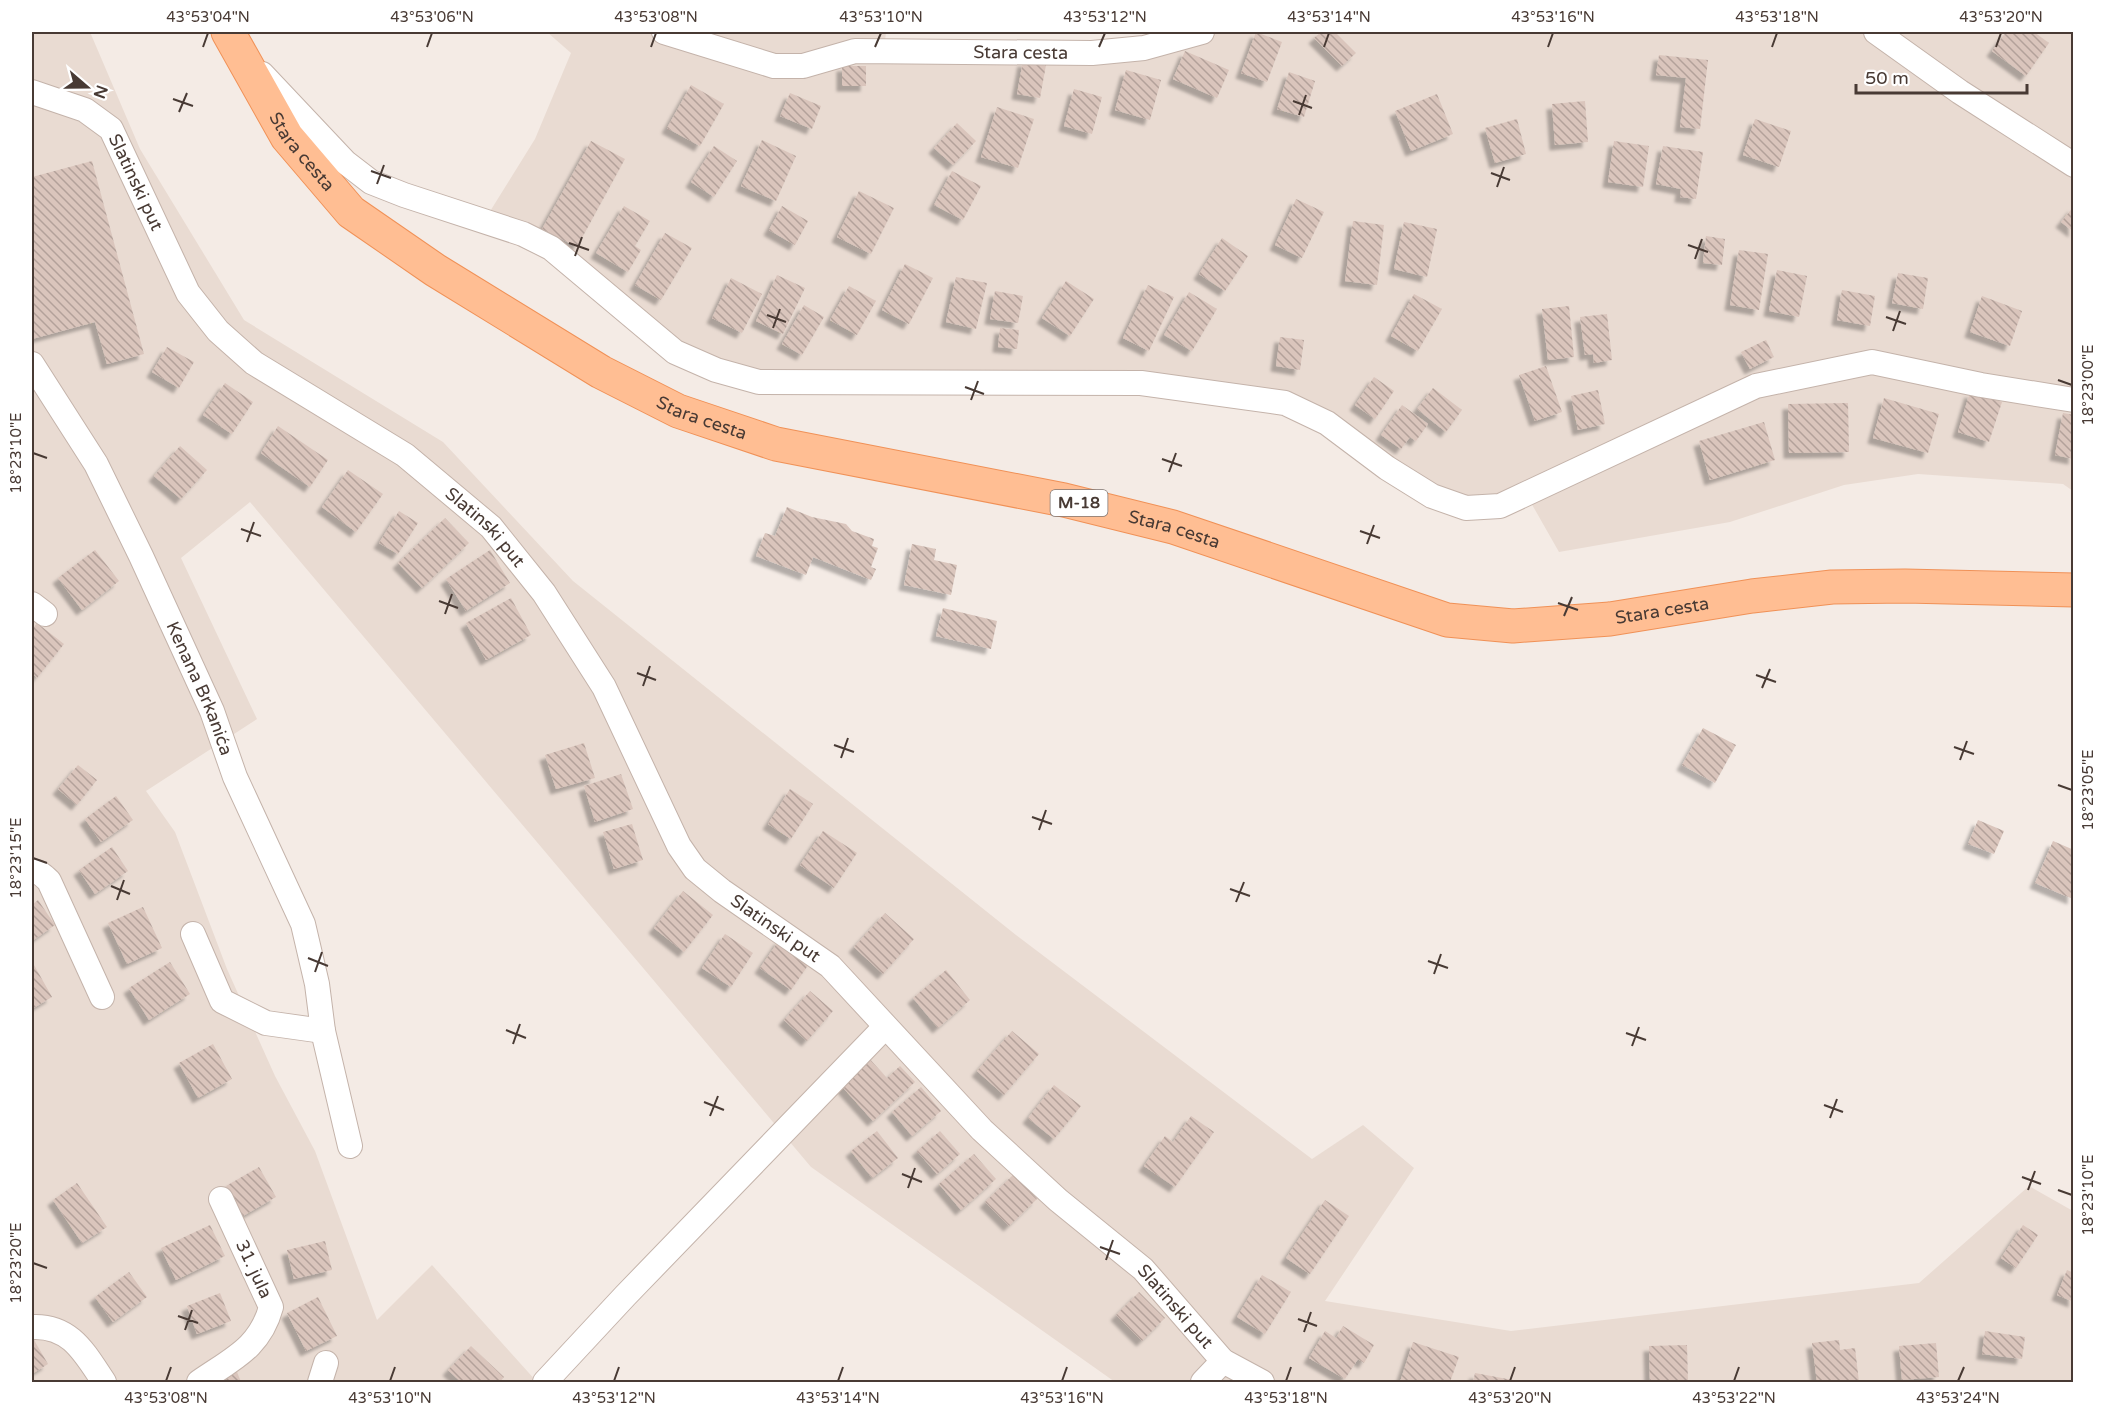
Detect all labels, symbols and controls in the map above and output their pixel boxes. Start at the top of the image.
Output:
text: 43°53'04"N [166,8,250,26]
text: 43°53'06"N [390,8,474,26]
text: 43°53'08"N [614,8,698,26]
text: 43°53'10"N [839,8,923,26]
text: 43°53'12"N [1063,8,1147,26]
text: 43°53'14"N [1287,8,1371,26]
text: 43°53'16"N [1511,8,1595,26]
text: 43°53'18"N [1735,8,1819,26]
text: 43°53'20"N [1959,8,2043,26]
street label: Stara cesta [973,41,1068,64]
north arrow [57,57,117,117]
scale bar [1856,57,2027,95]
text: 50 m [1865,67,1909,89]
text: N [89,82,112,101]
street label: Stara cesta [264,108,339,196]
street label: Slatinski put [104,130,168,234]
text: 18°23'00"E [2079,344,2097,426]
street label: Stara cesta [653,391,750,444]
text: 18°23'10"E [7,412,25,494]
street label: Slatinski put [441,483,530,572]
road number: M-18 [1050,490,1108,516]
street label: Stara cesta [1126,505,1223,553]
street label: Stara cesta [1614,592,1711,629]
street label: Kenana Brkanića [161,618,238,758]
text: 18°23'05"E [2079,749,2097,831]
text: 18°23'15"E [7,817,25,899]
street label: Slatinski put [726,889,825,967]
text: 18°23'10"E [2079,1154,2097,1236]
text: 18°23'20"E [7,1222,25,1304]
street label: 31. jula [231,1236,277,1302]
street label: Slatinski put [1133,1260,1218,1353]
text: 43°53'08"N [124,1389,208,1407]
text: 43°53'10"N [348,1389,432,1407]
text: 43°53'12"N [572,1389,656,1407]
text: 43°53'14"N [796,1389,880,1407]
text: 43°53'16"N [1020,1389,1104,1407]
text: 43°53'18"N [1244,1389,1328,1407]
text: 43°53'20"N [1468,1389,1552,1407]
text: 43°53'22"N [1692,1389,1776,1407]
text: 43°53'24"N [1916,1389,2000,1407]

